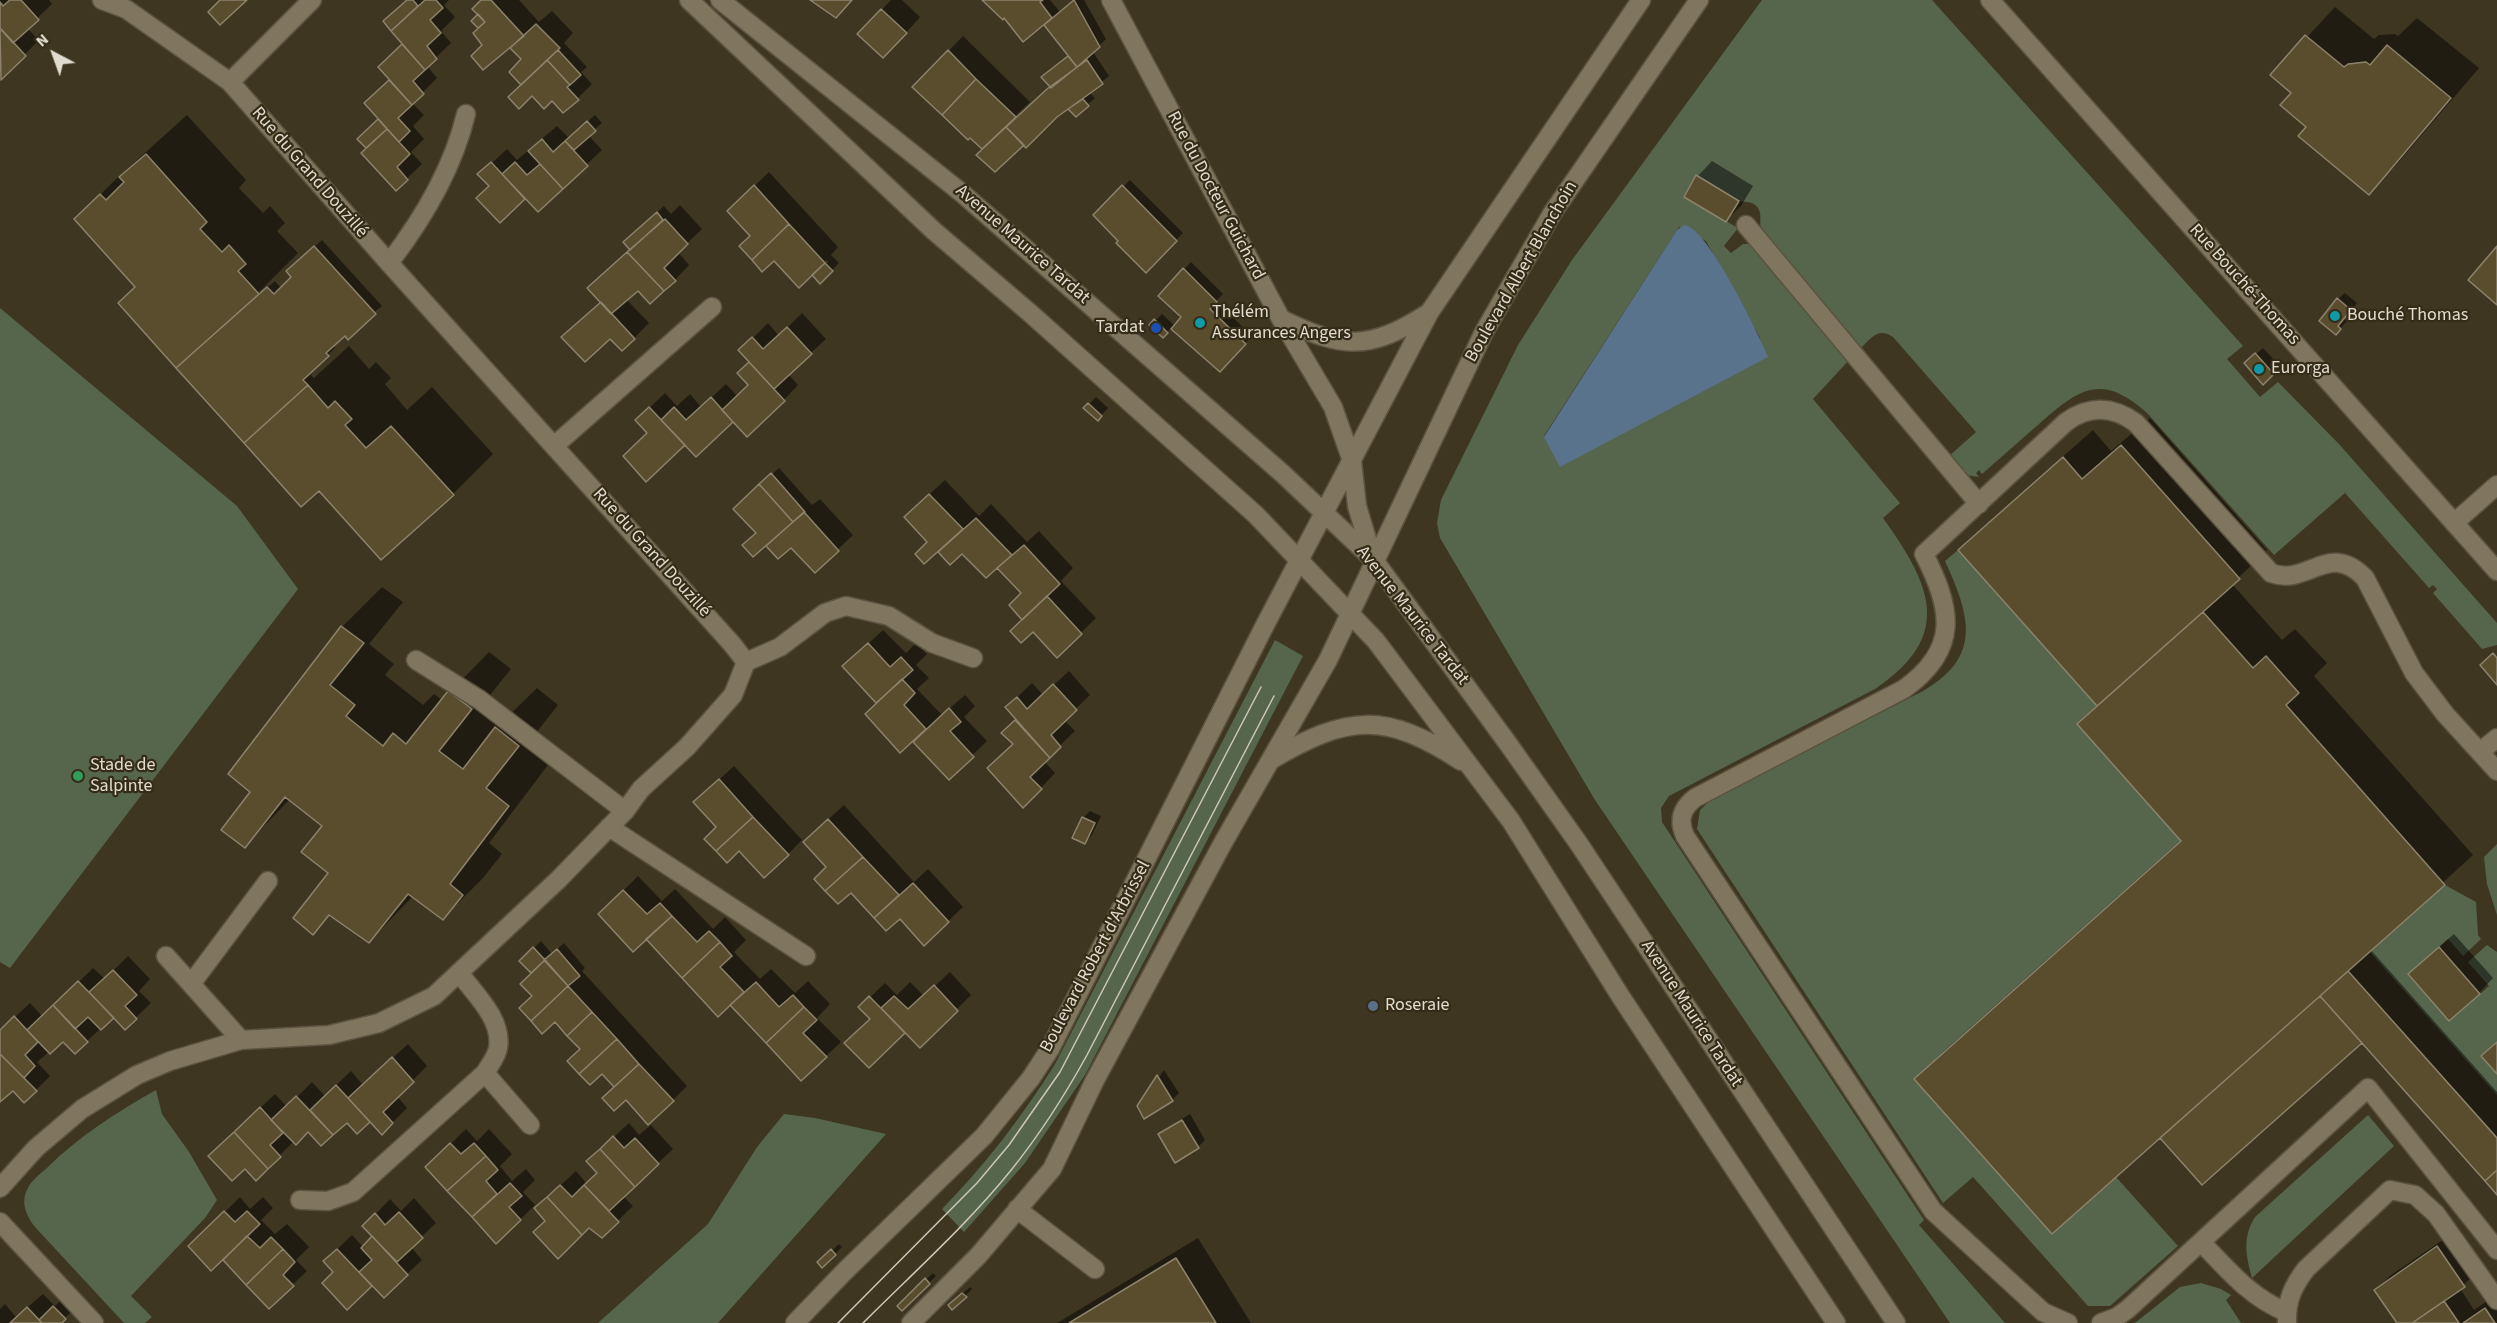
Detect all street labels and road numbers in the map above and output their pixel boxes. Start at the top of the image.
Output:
street label: Rue du Grand Douzillé [246,103,372,243]
street label: Rue du Docteur Guichard [1161,108,1269,284]
street label: Boulevard Albert Blanchoin [1461,177,1583,367]
street label: Avenue Maurice Tardat [951,181,1093,309]
street label: Rue Bouché-Thomas [2184,220,2304,350]
street label: Rue du Grand Douzillé [587,484,715,622]
street label: Avenue Maurice Tardat [1351,542,1473,690]
street label: Boulevard Robert d'Arbrissel [1036,858,1156,1056]
street label: Avenue Maurice Tardat [1636,937,1746,1091]

